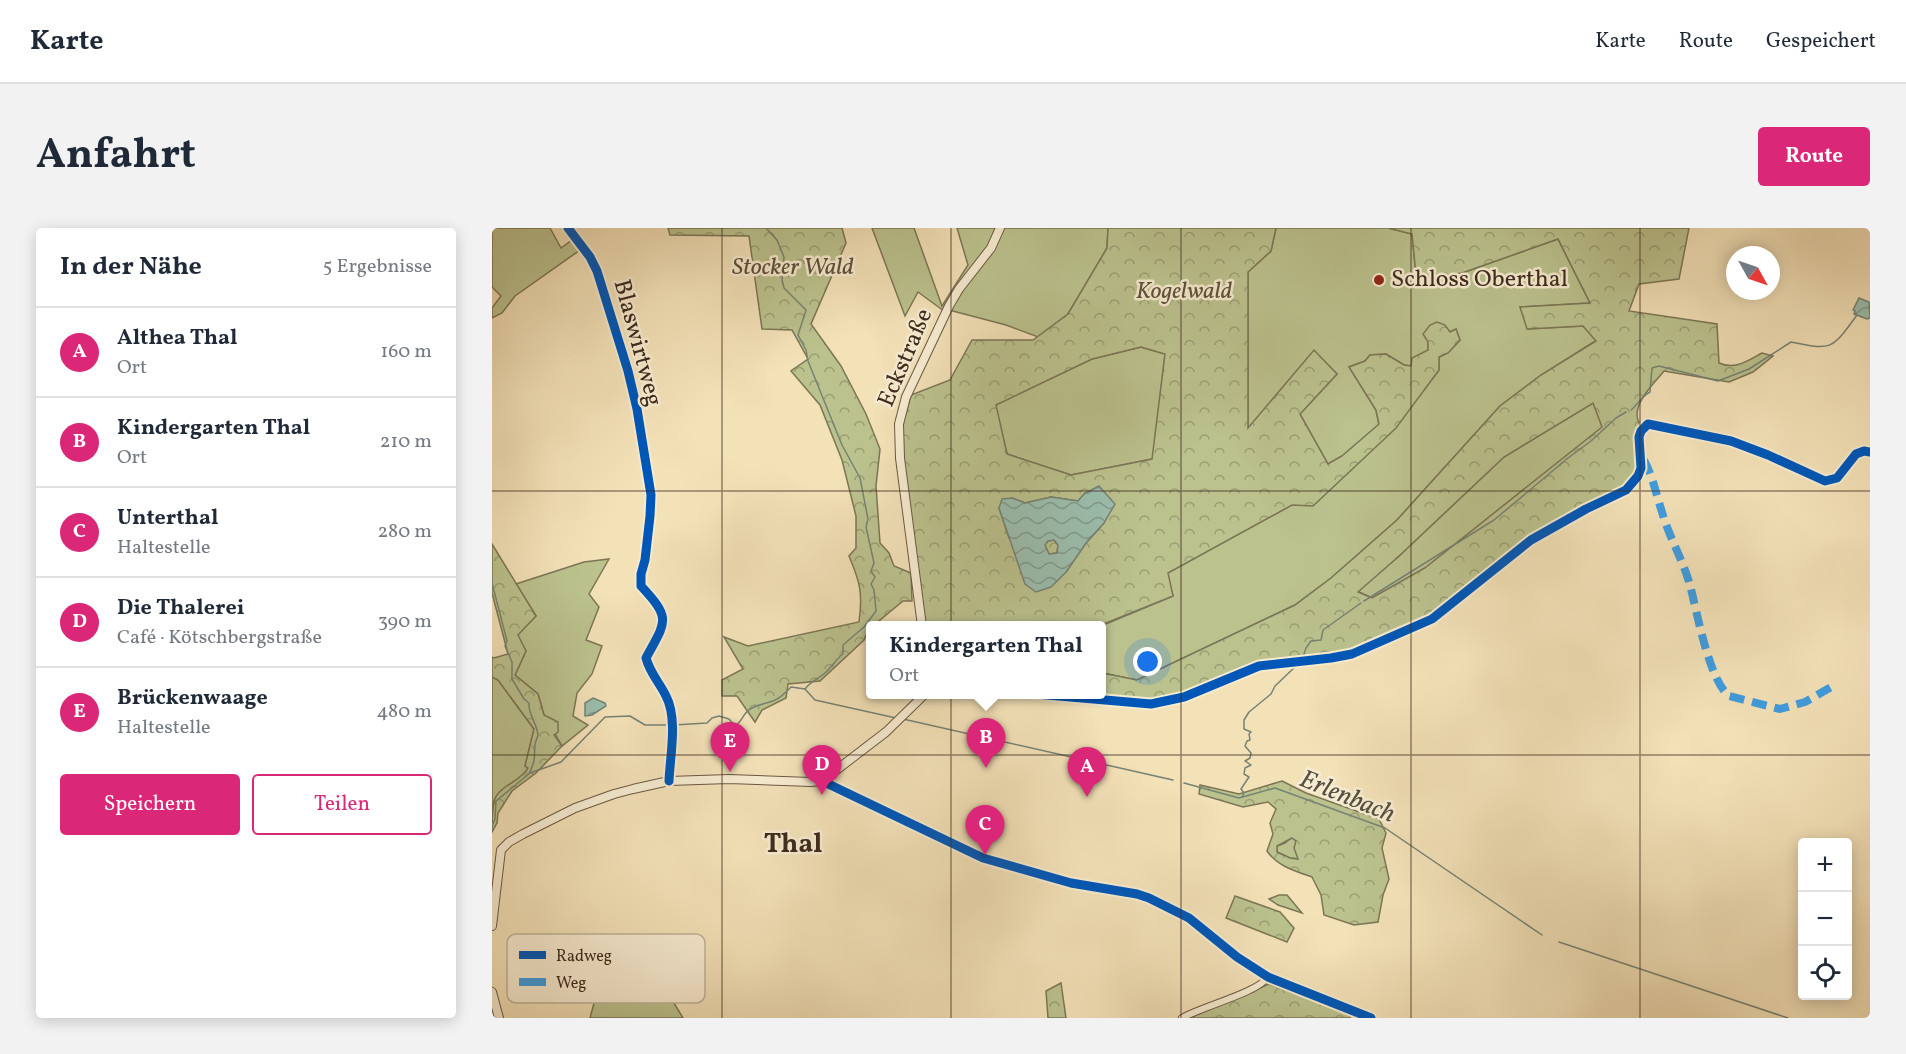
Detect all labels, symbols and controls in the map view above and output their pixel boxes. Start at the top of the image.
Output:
text: Karte [30,22,104,61]
text: Karte [1595,27,1646,56]
text: Route [1679,27,1733,56]
text: Gespeichert [1766,27,1876,56]
text: Anfahrt [36,127,196,186]
button: Route [1758,127,1870,186]
north arrow [1726,246,1780,300]
text: In der Nähe [60,249,202,285]
park label: Stocker Wald [732,251,854,285]
text: 5 Ergebnisse [323,253,432,281]
place label: Schloss Oberthal [1391,263,1568,297]
marker: Schloss Oberthal [1372,273,1386,287]
park label: Kogelwald [1136,275,1233,309]
street label: Blaswirtweg [604,276,670,410]
street label: Eckstraße [870,303,942,413]
text: Althea Thal [117,323,238,354]
text: A [72,338,87,366]
text: 160 m [380,338,432,366]
text: Ort [117,354,147,382]
text: Kindergarten Thal [117,413,310,444]
text: B [73,428,86,456]
text: 210 m [380,428,432,456]
text: Ort [117,444,147,472]
text: Unterthal [117,503,218,534]
text: C [73,518,86,546]
text: 280 m [377,518,432,546]
text: Haltestelle [117,534,211,562]
text: Die Thalerei [117,593,244,624]
text: D [72,608,87,636]
text: 390 m [378,608,432,636]
popup [866,621,1106,699]
text: Café · Kötschbergstraße [117,624,322,652]
text: Kindergarten Thal [889,631,1083,662]
your location [1133,647,1162,676]
text: Ort [889,662,919,690]
text: Brückenwaage [117,683,268,714]
text: E [73,698,86,726]
text: 480 m [377,698,432,726]
text: Haltestelle [117,714,211,742]
pin: B [966,718,1006,768]
pin: E [710,722,750,772]
pin: D [802,746,842,795]
pin: A [1068,748,1106,797]
water label: Erlenbach [1294,762,1400,832]
button: Speichern [60,774,240,835]
button: Teilen [252,774,432,835]
pin: C [966,806,1004,855]
district label: Thal [764,826,822,864]
map controls [1798,838,1852,1000]
button: + [1798,838,1852,892]
button: − [1798,892,1852,946]
legend [507,934,705,1003]
text: Radweg [556,946,612,968]
button: locate [1798,946,1852,1000]
text: Weg [556,973,587,995]

